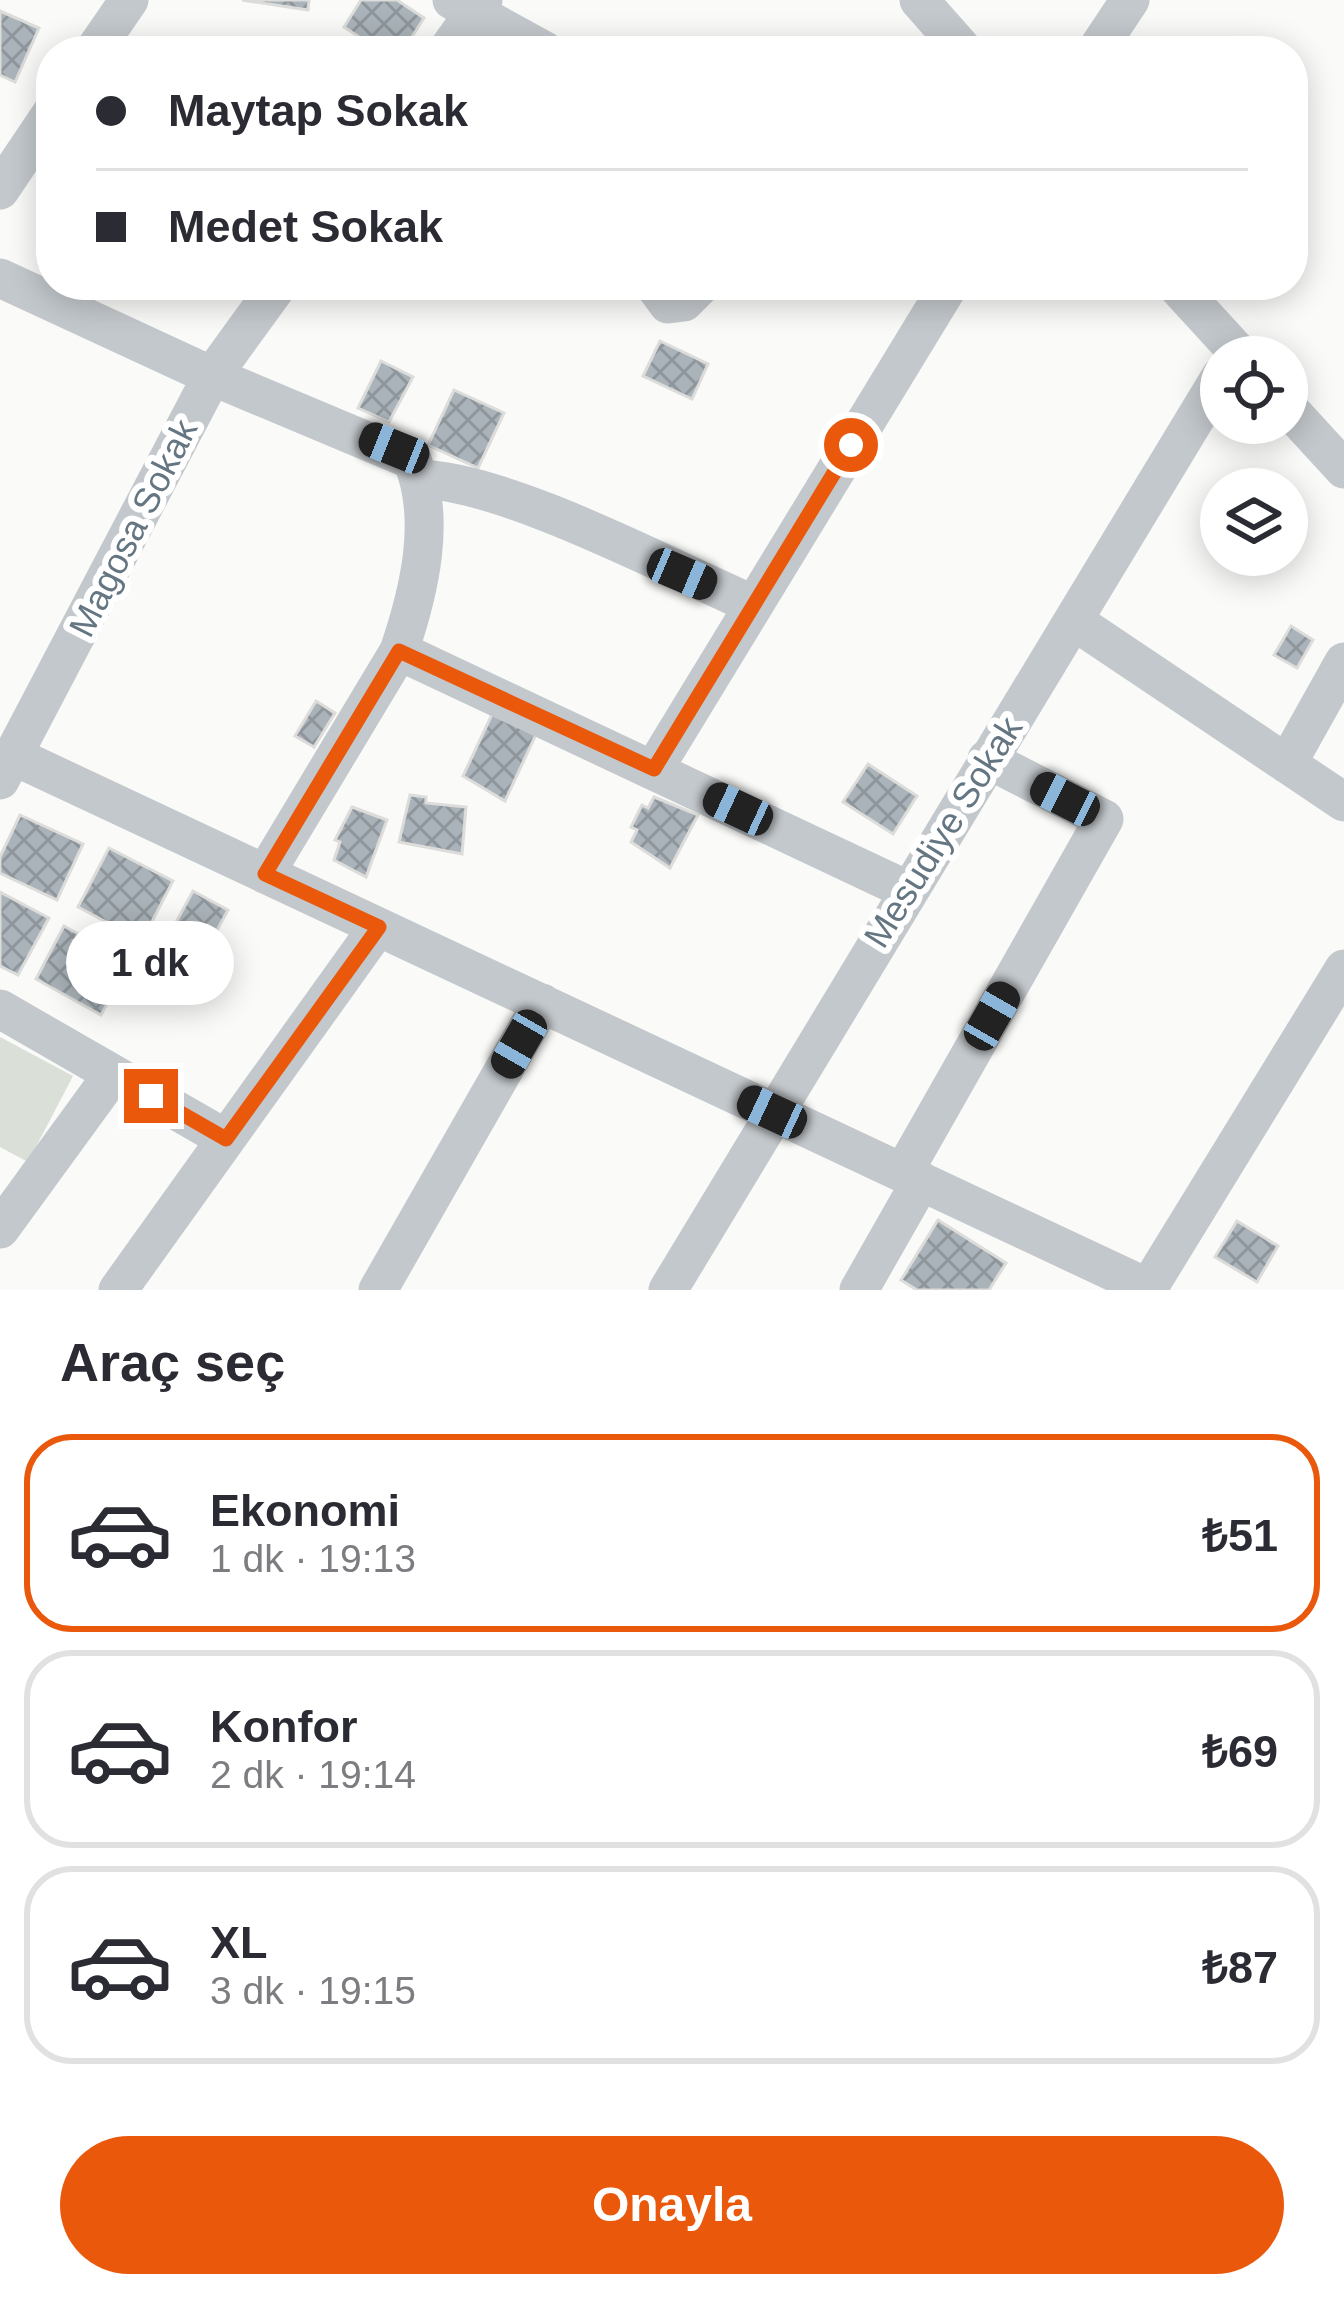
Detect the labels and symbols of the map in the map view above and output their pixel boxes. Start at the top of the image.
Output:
street label: Magosa Sokak [61,412,206,643]
car [354,418,434,478]
route start [824,418,878,472]
car [642,543,722,605]
street label: Mesudiye Sokak [856,708,1031,955]
car [1025,767,1105,831]
car [698,777,778,841]
callout: 1 dk [67,922,235,1006]
car [958,976,1026,1056]
car [485,1004,553,1084]
route end [124,1069,178,1123]
car [732,1080,812,1144]

